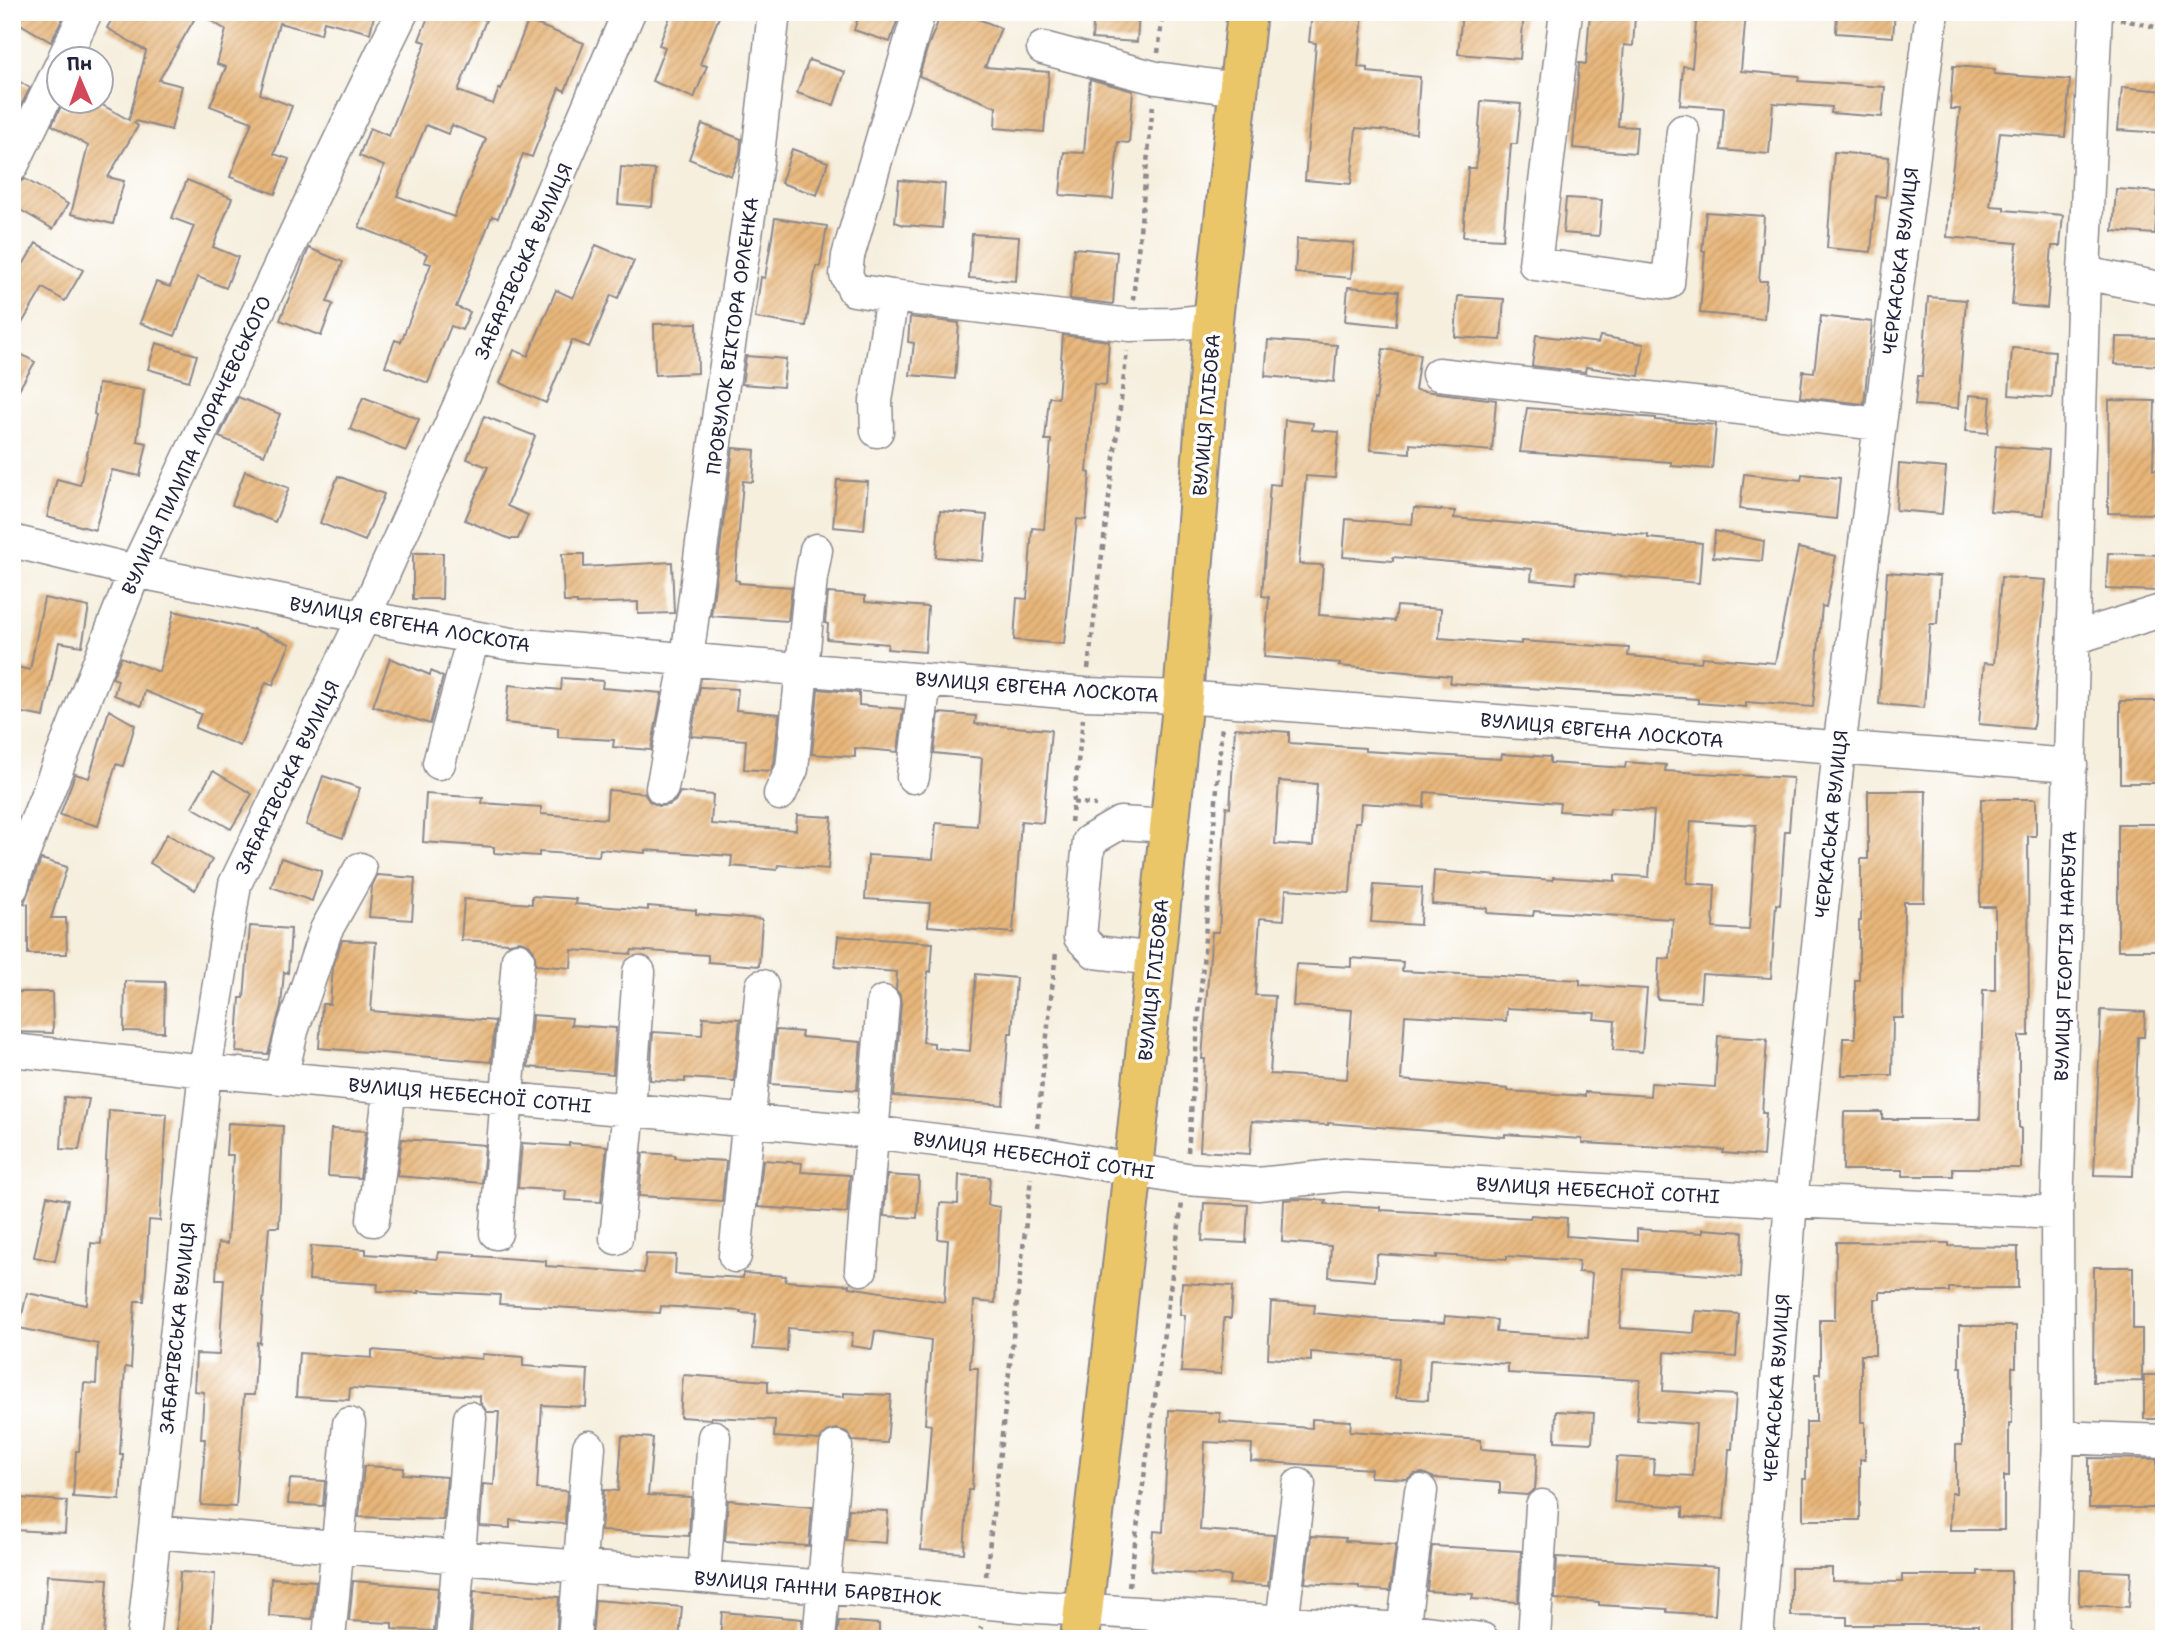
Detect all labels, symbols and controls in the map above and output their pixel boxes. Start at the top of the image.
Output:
north arrow [46,46,116,116]
text: Пн [66,51,92,76]
street label: ЗАБАРІВСЬКА ВУЛИЦЯ [469,159,578,363]
street label: ЧЕРКАСЬКА ВУЛИЦЯ [1877,166,1924,356]
street label: ПРОВУЛОК ВІКТОРА ОРЛЕНКА [701,196,764,476]
street label: ВУЛИЦЯ ПИЛИПА МОРАЧЕВСЬКОГО [116,292,277,599]
street label: ВУЛИЦЯ ГЛІБОВА [1187,333,1226,497]
street label: ВУЛИЦЯ ЄВГЕНА ЛОСКОТА [288,591,532,658]
street label: ВУЛИЦЯ ЄВГЕНА ЛОСКОТА [914,667,1160,708]
street label: ЗАБАРІВСЬКА ВУЛИЦЯ [230,676,345,878]
street label: ВУЛИЦЯ ЄВГЕНА ЛОСКОТА [1479,707,1725,754]
street label: ЧЕРКАСЬКА ВУЛИЦЯ [1809,729,1854,919]
street label: ВУЛИЦЯ ГЕОРГІЯ НАРБУТА [2049,830,2082,1082]
street label: ВУЛИЦЯ ГЛІБОВА [1133,898,1174,1062]
street label: ВУЛИЦЯ НЕБЕСНОЇ СОТНІ [347,1072,593,1119]
street label: ВУЛИЦЯ НЕБЕСНОЇ СОТНІ [911,1126,1157,1185]
street label: ВУЛИЦЯ НЕБЕСНОЇ СОТНІ [1475,1172,1720,1209]
street label: ЗАБАРІВСЬКА ВУЛИЦЯ [154,1221,201,1435]
street label: ЧЕРКАСЬКА ВУЛИЦЯ [1757,1293,1796,1483]
street label: ВУЛИЦЯ ГАННИ БАРВІНОК [693,1565,943,1612]

